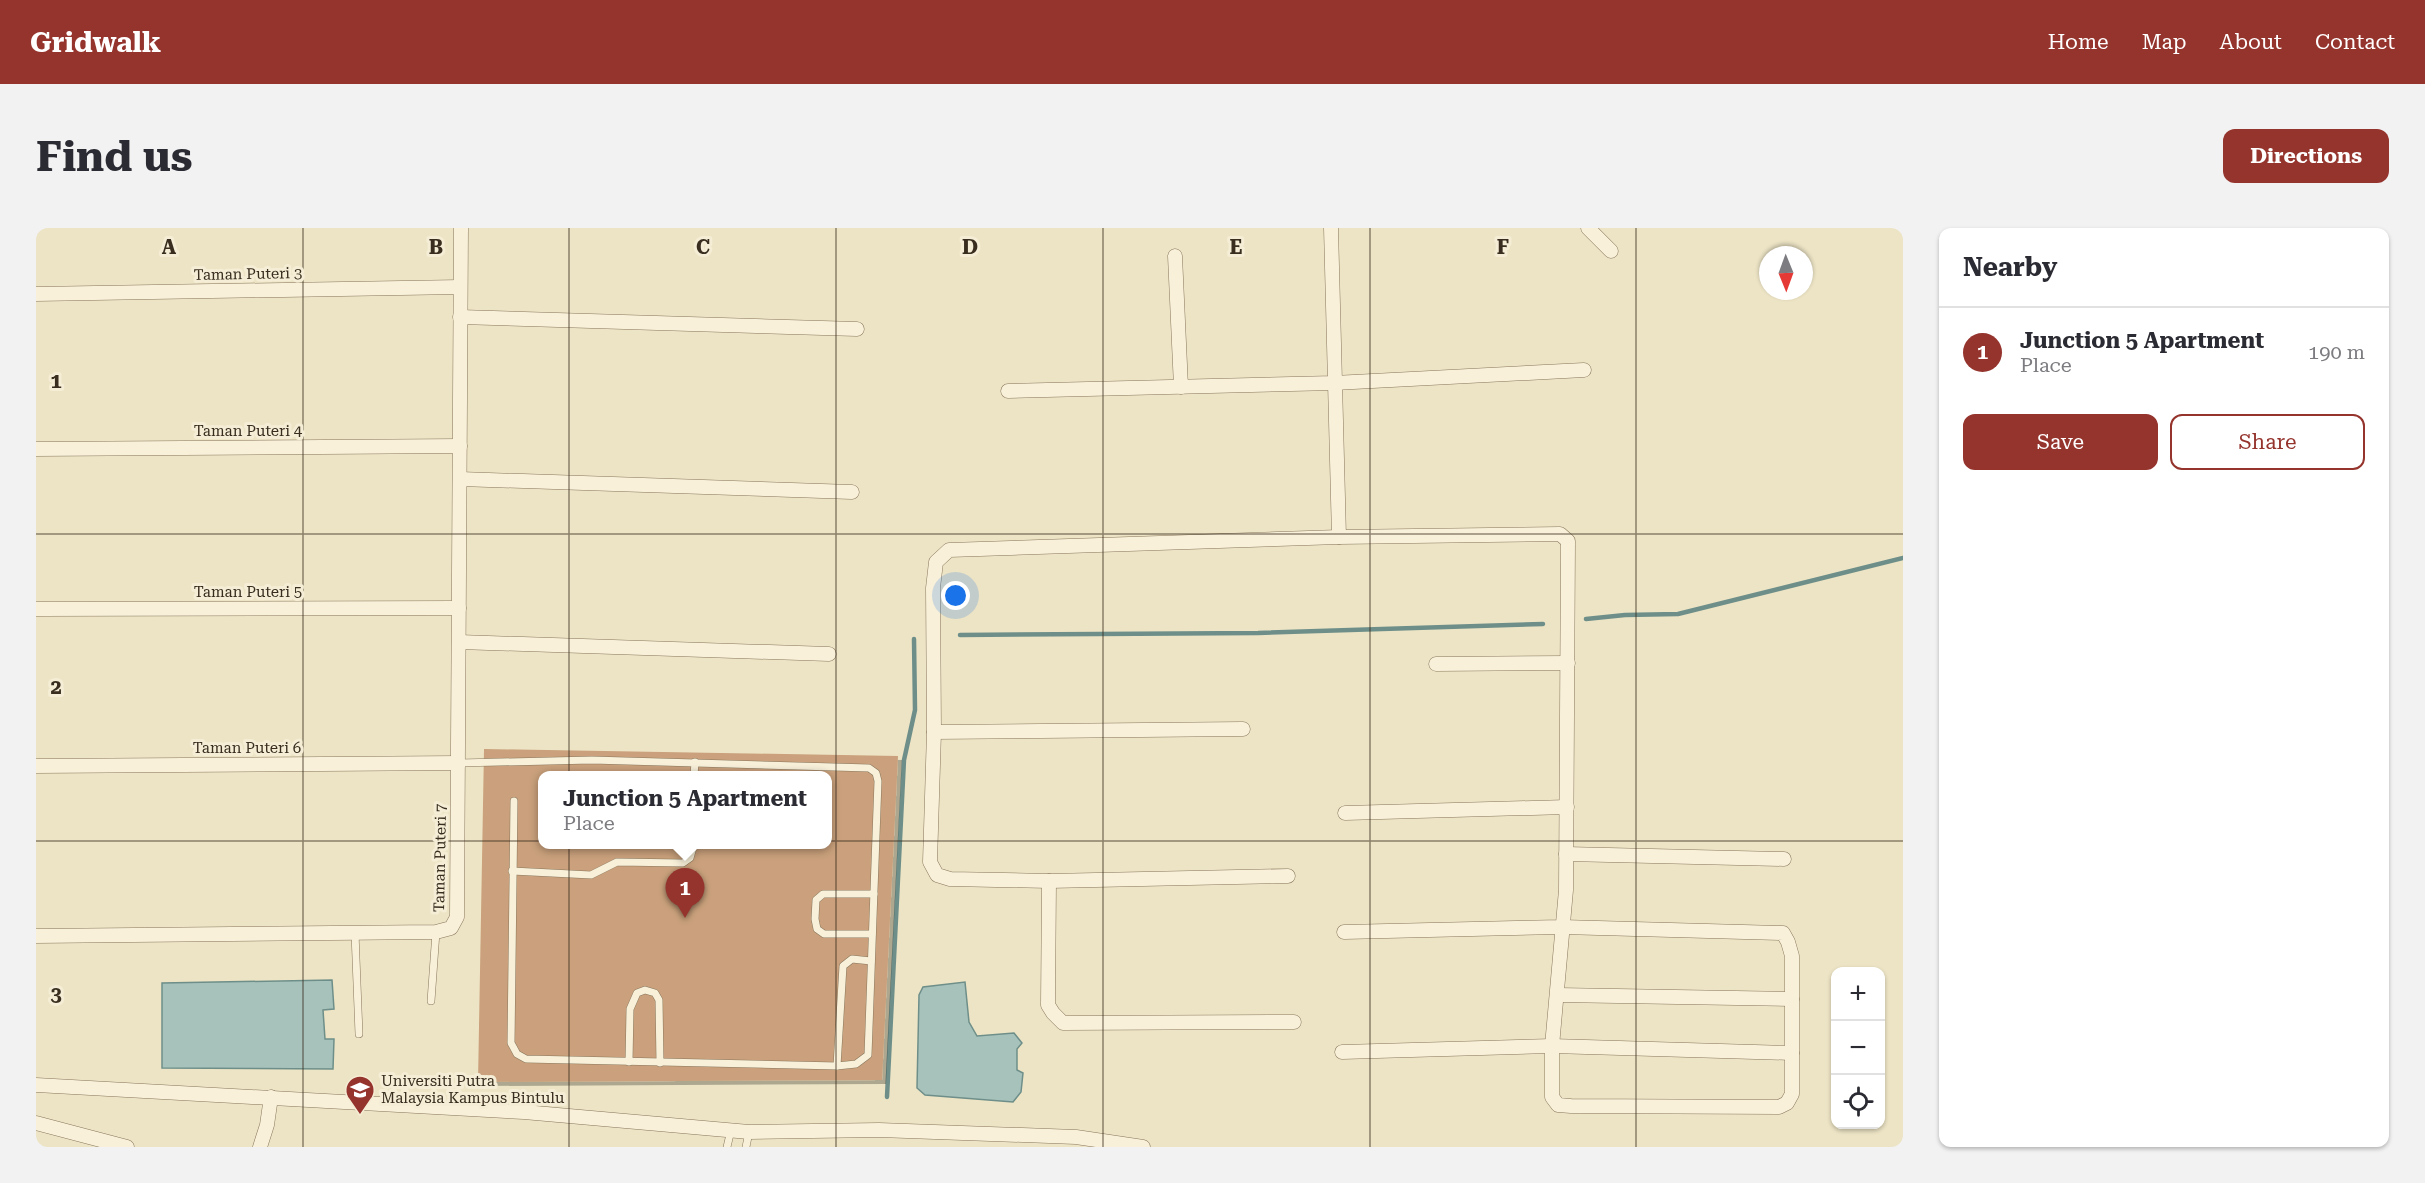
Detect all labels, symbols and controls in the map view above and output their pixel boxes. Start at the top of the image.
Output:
text: Gridwalk [30,26,161,59]
text: Home [2048,30,2109,54]
text: Map [2142,30,2187,54]
text: About [2220,30,2282,54]
text: Contact [2315,30,2395,54]
button: Directions [2223,129,2389,183]
text: Find us [36,132,193,181]
text: A [162,235,177,259]
text: B [429,235,443,259]
text: C [696,235,710,259]
text: D [962,235,978,259]
text: E [1230,235,1243,259]
text: F [1497,235,1509,259]
north arrow [1759,246,1813,300]
text: Nearby [1963,252,2057,282]
street label: Taman Puteri 3 [194,264,302,284]
text: Junction 5 Apartment [2020,328,2264,353]
text: 1 [1977,340,1988,364]
text: 190 m [2308,340,2365,364]
text: Place [2020,353,2072,377]
text: 1 [50,369,62,393]
button: Save [1963,414,2158,470]
button: Share [2170,414,2365,470]
street label: Taman Puteri 4 [194,422,303,440]
your location [941,581,970,610]
street label: Taman Puteri 5 [194,583,302,601]
text: 2 [50,675,62,699]
street label: Taman Puteri 6 [193,739,301,757]
popup [538,771,832,849]
text: Junction 5 Apartment [563,786,807,811]
street label: Taman Puteri 7 [430,804,450,912]
text: Place [563,811,615,835]
pin: 1 [666,868,704,918]
map controls [1831,967,1885,1129]
button: + [1831,967,1885,1021]
text: 3 [50,982,62,1006]
button: − [1831,1021,1885,1075]
place label: Universiti Putra Malaysia Kampus Bintulu [381,1072,565,1107]
school or university icon: Universiti Putra Malaysia Kampus Bintulu [344,1074,376,1116]
button: locate [1831,1075,1885,1129]

